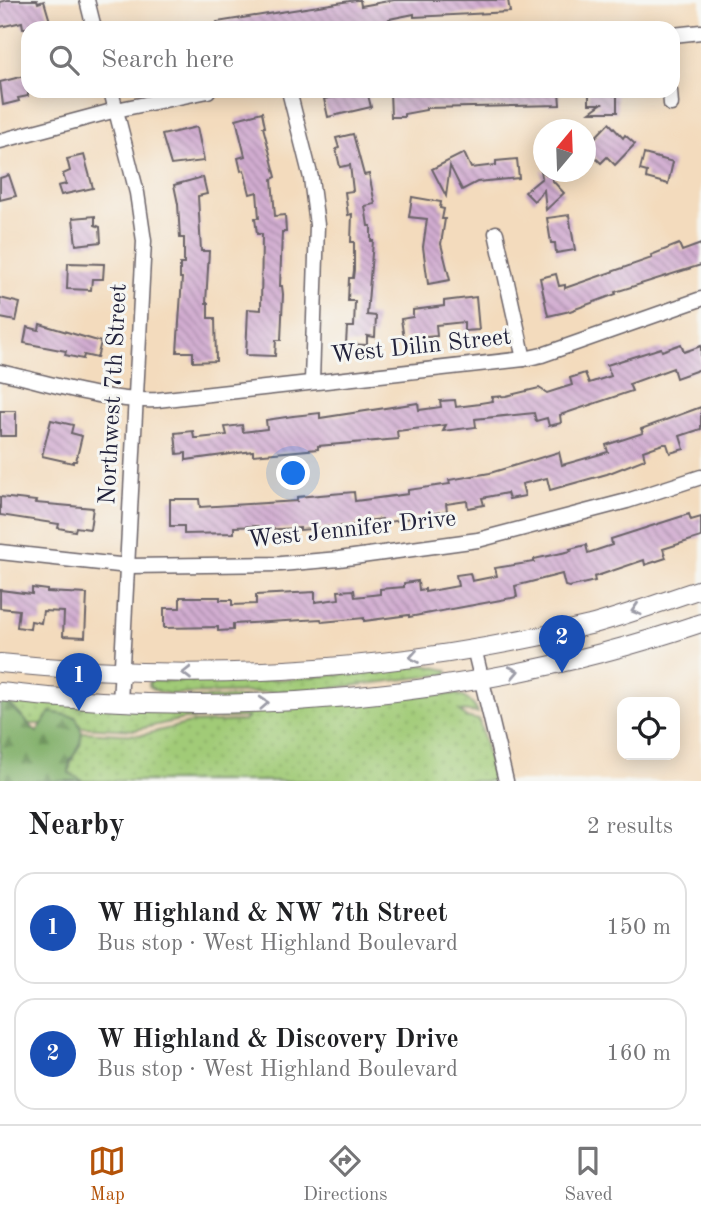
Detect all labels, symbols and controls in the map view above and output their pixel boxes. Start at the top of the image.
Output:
search box [21,21,680,98]
icon: search [45,41,83,79]
text: Search here [101,47,234,73]
north arrow [533,119,596,182]
street label: Northwest 7th Street [96,283,132,505]
street label: West Dilin Street [330,326,512,368]
your location [276,456,310,490]
street label: West Jennifer Drive [247,507,457,553]
one-way arrow [630,602,642,617]
pin: 2 [539,615,585,673]
one-way arrow [408,649,420,664]
pin: 1 [56,653,102,711]
one-way arrow [181,665,192,681]
one-way arrow [508,666,520,681]
one-way arrow [258,695,269,710]
map controls [617,697,680,760]
button: locate [617,697,680,760]
text: Nearby [28,811,125,841]
text: 2 results [587,815,673,838]
text: W Highland & NW 7th Street [97,901,447,927]
text: 1 [46,916,60,939]
text: 150 m [606,916,671,939]
text: Bus stop · West Highland Boulevard [97,932,458,955]
text: W Highland & Discovery Drive [97,1027,459,1053]
text: 2 [46,1042,60,1065]
text: 160 m [606,1042,671,1065]
text: Bus stop · West Highland Boulevard [97,1058,458,1081]
tab: Map [88,1142,126,1207]
tab: Directions [303,1142,388,1207]
tab: Saved [564,1142,613,1207]

